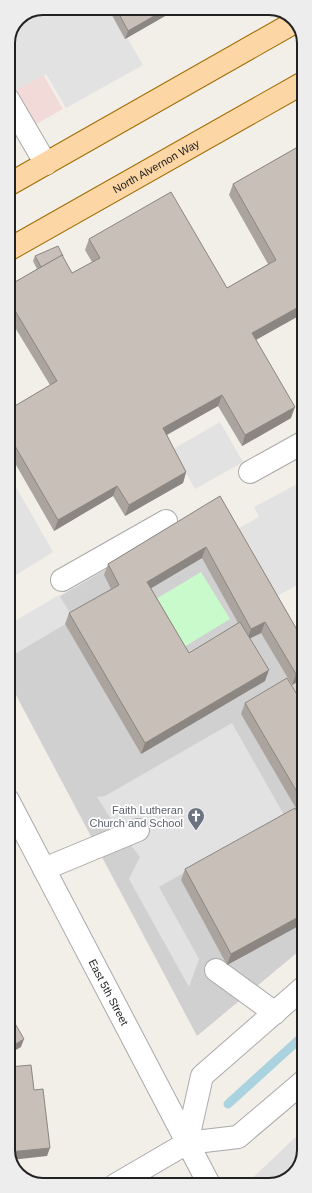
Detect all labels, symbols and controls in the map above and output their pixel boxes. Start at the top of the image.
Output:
street label: North Alvernon Way [111,137,202,195]
place label: Faith Lutheran Church and School [89,804,183,829]
church icon: Faith Lutheran Church and School [186,806,206,831]
street label: East 5th Street [86,957,131,1027]

